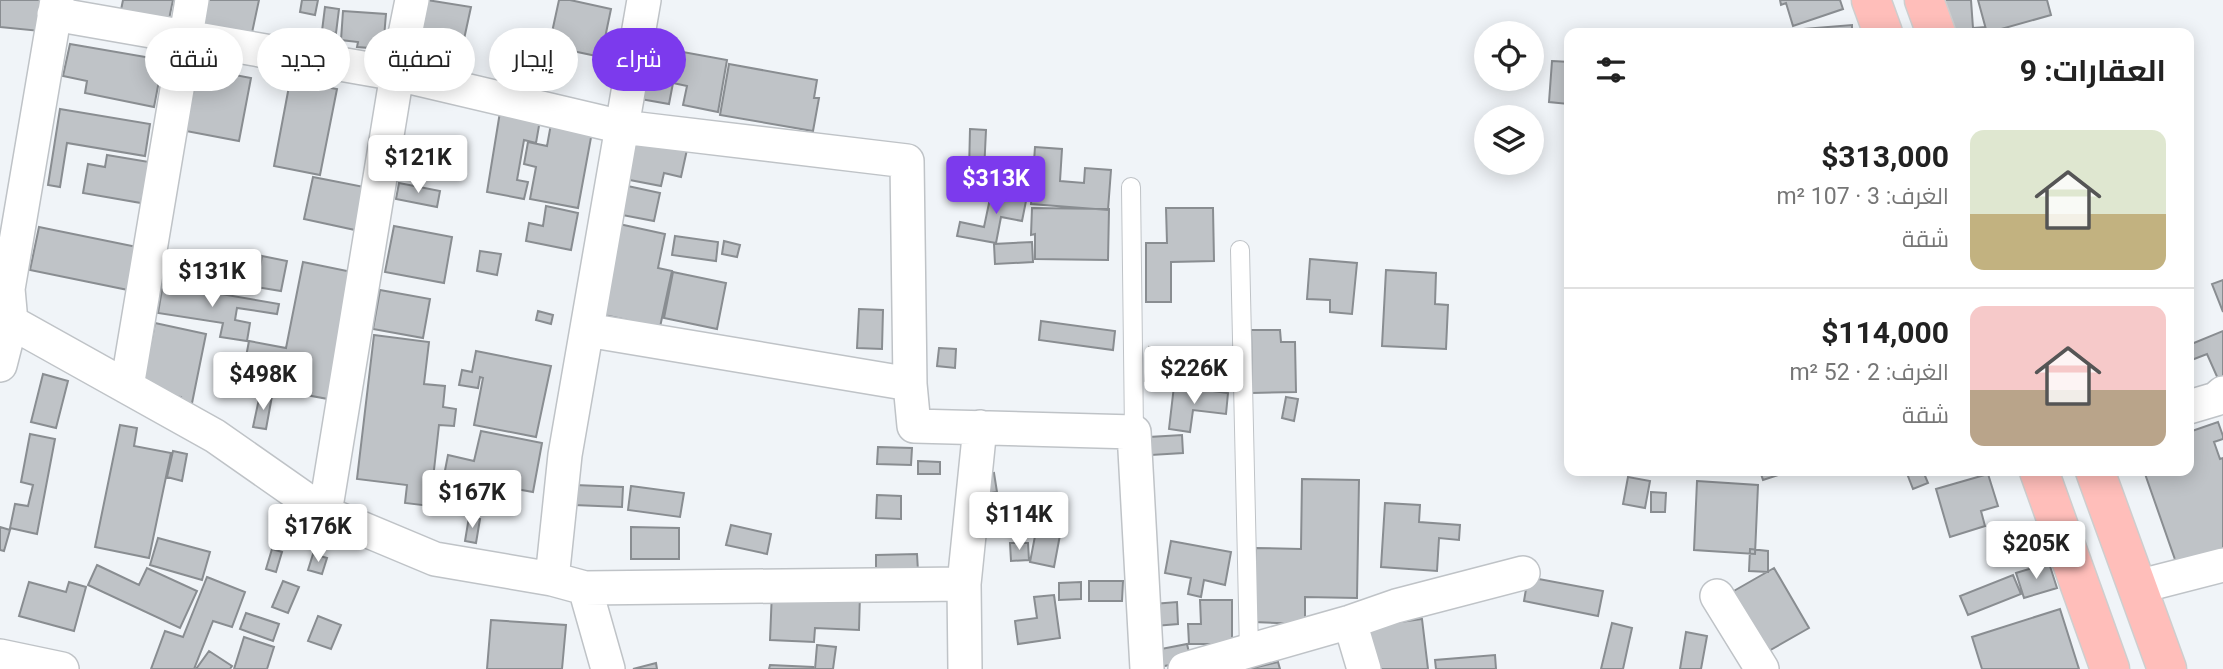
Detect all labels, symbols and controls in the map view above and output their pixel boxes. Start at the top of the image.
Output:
map controls [1474,21,1544,175]
button: locate [1474,21,1544,91]
chip: شقة [145,28,243,91]
chip: جديد [257,28,350,91]
chip: تصفية [364,28,475,91]
chip: إيجار [489,28,578,91]
chip: شراء [592,28,686,91]
icon: filters [1592,51,1630,89]
text: العقارات: 9 [2020,53,2166,88]
button: layers [1474,105,1544,175]
pin: $121K [369,136,467,195]
text: $313,000 [1821,139,1949,174]
text: $121K [384,144,452,171]
pin: $313K [947,156,1045,216]
icon: home [2026,158,2110,242]
text: $313K [962,165,1030,192]
text: الغرف: 3 · 107 m² [1776,183,1949,210]
text: شقة [1902,226,1949,253]
pin: $131K [163,250,261,309]
text: $131K [178,258,246,285]
text: $114,000 [1821,315,1949,350]
icon: home [2026,334,2110,418]
pin: $226K [1145,346,1243,406]
pin: $498K [214,352,312,412]
text: $226K [1160,355,1228,382]
text: الغرف: 2 · 52 m² [1789,359,1949,386]
text: $498K [229,361,297,388]
text: شقة [1902,402,1949,429]
pin: $167K [423,470,521,530]
text: $167K [438,479,506,506]
pin: $114K [970,492,1068,552]
text: $114K [985,501,1053,528]
pin: $176K [269,504,367,564]
text: $176K [284,513,352,540]
pin: $205K [1987,522,2085,581]
text: $205K [2002,530,2070,557]

